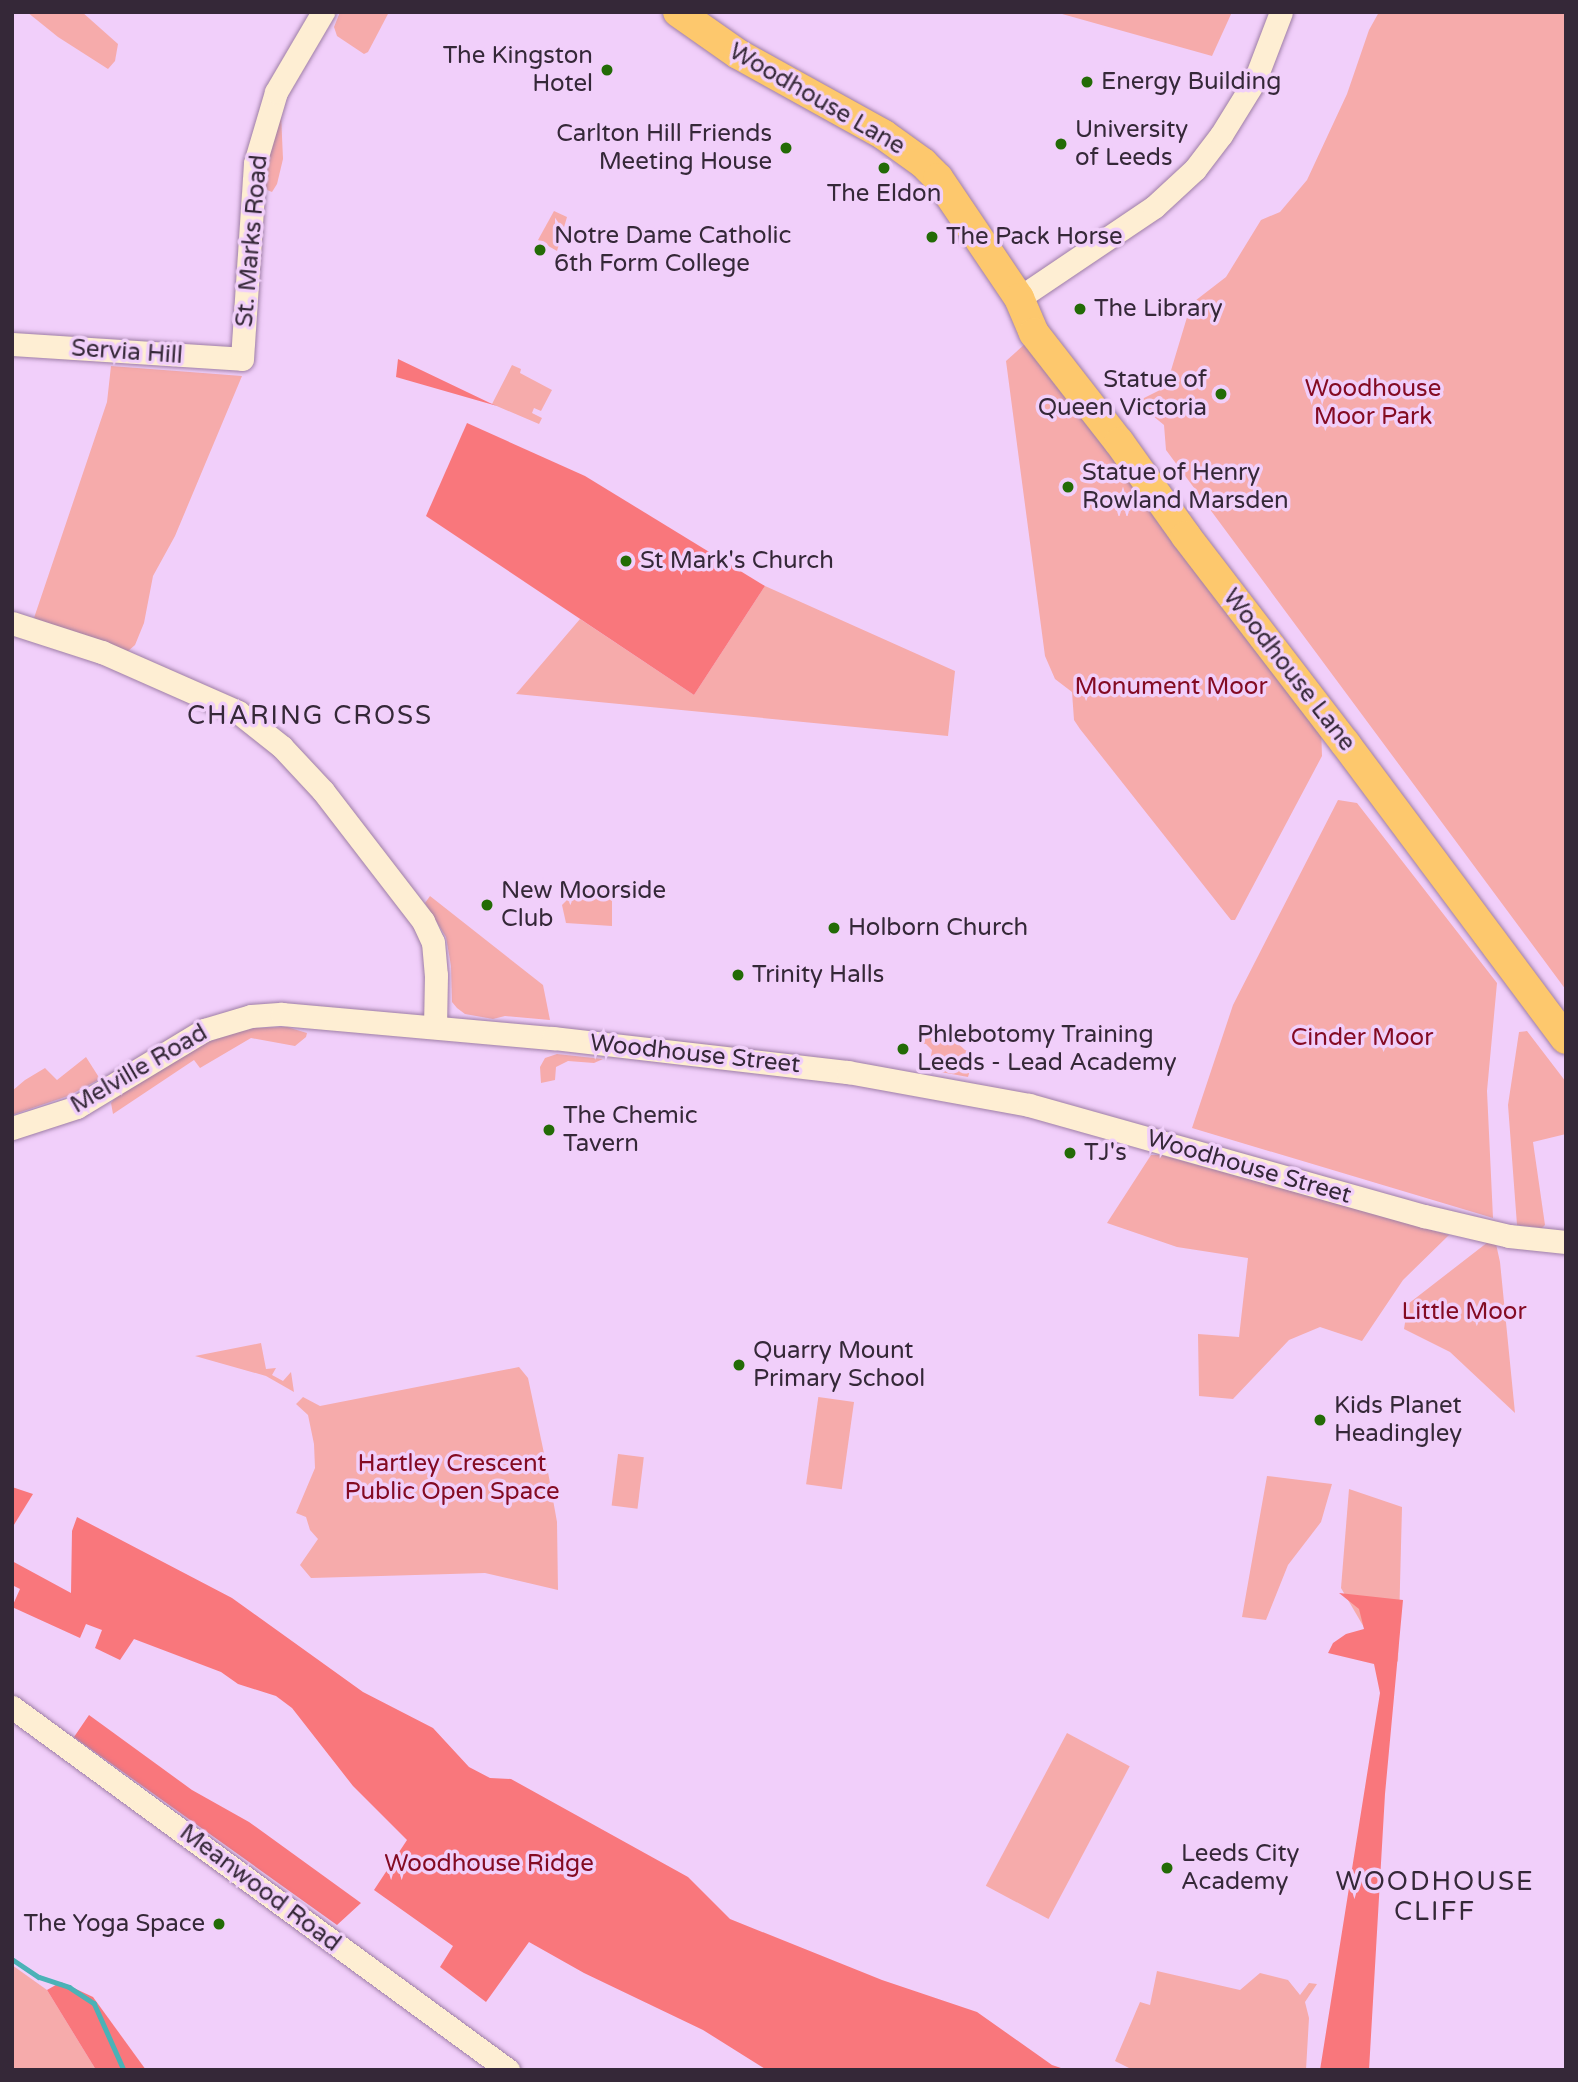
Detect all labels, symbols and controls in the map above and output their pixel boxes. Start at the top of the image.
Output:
street label: Woodhouse Lane [724,37,910,161]
place label: The Kingston Hotel [443,42,593,98]
marker: The Kingston Hotel [599,62,615,78]
place label: Energy Building [1101,68,1281,96]
marker: Energy Building [1079,74,1095,90]
place label: University of Leeds [1075,116,1188,172]
place label: Carlton Hill Friends Meeting House [556,120,772,176]
marker: University of Leeds [1053,136,1069,152]
marker: Carlton Hill Friends Meeting House [778,140,794,156]
street label: St. Marks Road [230,154,274,328]
marker: The Eldon [876,160,892,176]
place label: The Eldon [827,180,941,208]
place label: Notre Dame Catholic 6th Form College [554,222,791,278]
place label: The Pack Horse [946,223,1123,251]
marker: The Pack Horse [924,229,940,245]
marker: Notre Dame Catholic 6th Form College [532,242,548,258]
place label: The Library [1094,295,1223,323]
marker: The Library [1072,301,1088,317]
street label: Servia Hill [70,334,184,370]
place label: Statue of Queen Victoria [1038,366,1207,422]
park label: Woodhouse Moor Park [1305,375,1441,431]
marker: Statue of Queen Victoria [1213,386,1229,402]
place label: Statue of Henry Rowland Marsden [1082,459,1289,515]
marker: Statue of Henry Rowland Marsden [1060,479,1076,495]
place label: St Mark's Church [640,547,834,575]
marker: St Mark's Church [618,553,634,569]
street label: Woodhouse Lane [1217,583,1361,757]
park label: Monument Moor [1074,673,1268,701]
district label: CHARING CROSS [189,700,431,732]
place label: New Moorside Club [501,877,666,933]
marker: New Moorside Club [479,897,495,913]
place label: Holborn Church [848,914,1028,942]
marker: Holborn Church [826,920,842,936]
place label: Trinity Halls [752,961,884,989]
marker: Trinity Halls [730,967,746,983]
street label: Melville Road [65,1018,213,1120]
place label: Phlebotomy Training Leeds - Lead Academy [917,1021,1177,1077]
park label: Cinder Moor [1291,1024,1433,1052]
street label: Woodhouse Street [588,1029,802,1079]
marker: Phlebotomy Training Leeds - Lead Academy [895,1041,911,1057]
place label: The Chemic Tavern [563,1102,698,1158]
marker: The Chemic Tavern [541,1122,557,1138]
street label: Woodhouse Street [1143,1124,1355,1210]
place label: TJ's [1084,1139,1127,1167]
marker: TJ's [1062,1145,1078,1161]
park label: Little Moor [1401,1298,1527,1326]
place label: Quarry Mount Primary School [753,1337,925,1393]
marker: Quarry Mount Primary School [731,1357,747,1373]
place label: Kids Planet Headingley [1334,1392,1462,1448]
marker: Kids Planet Headingley [1312,1412,1328,1428]
park label: Hartley Crescent Public Open Space [344,1450,560,1506]
street label: Meanwood Road [174,1818,346,1958]
place label: Leeds City Academy [1181,1840,1299,1896]
park label: Woodhouse Ridge [384,1850,594,1878]
marker: Leeds City Academy [1159,1860,1175,1876]
district label: WOODHOUSE CLIFF [1337,1866,1533,1927]
place label: The Yoga Space [24,1910,205,1938]
marker: The Yoga Space [211,1916,227,1932]

